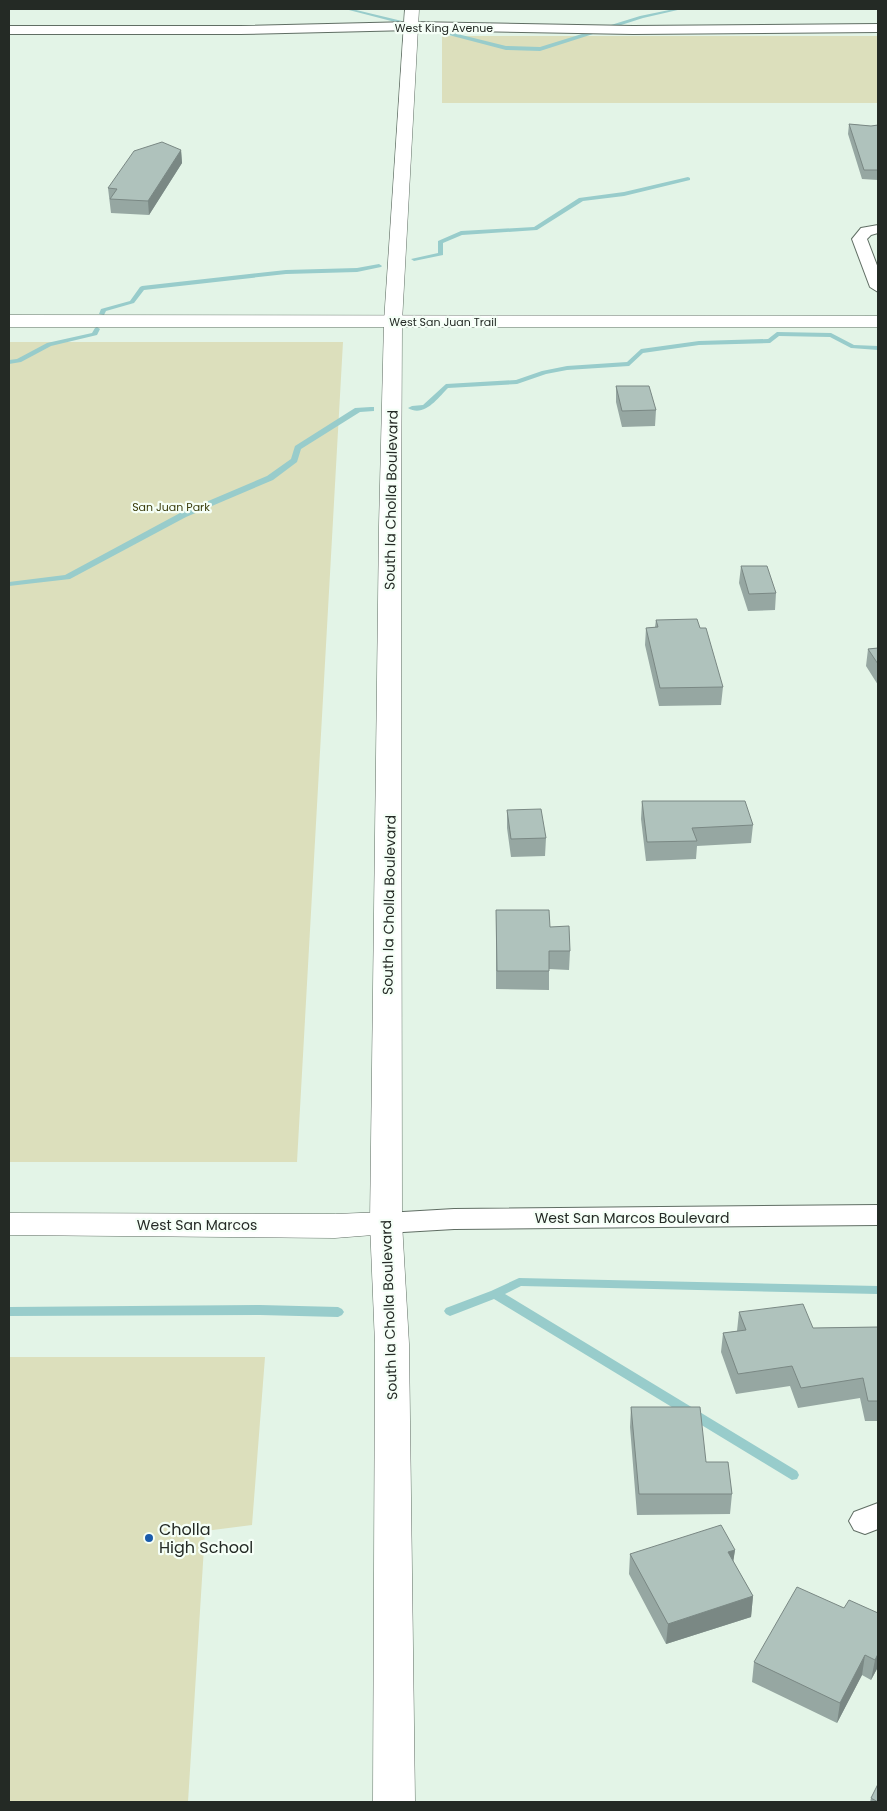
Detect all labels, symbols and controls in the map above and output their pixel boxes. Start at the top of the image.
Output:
street label: West King Avenue [395,20,493,36]
street label: West San Juan Trail [389,314,497,330]
street label: South la Cholla Boulevard [379,410,403,590]
park label: San Juan Park [132,499,210,515]
street label: South la Cholla Boulevard [377,815,401,995]
street label: West San Marcos Boulevard [535,1208,729,1228]
street label: West San Marcos [137,1215,257,1235]
street label: South la Cholla Boulevard [376,1220,402,1400]
place label: Cholla High School [159,1518,253,1559]
marker: Cholla High School [143,1532,155,1544]

